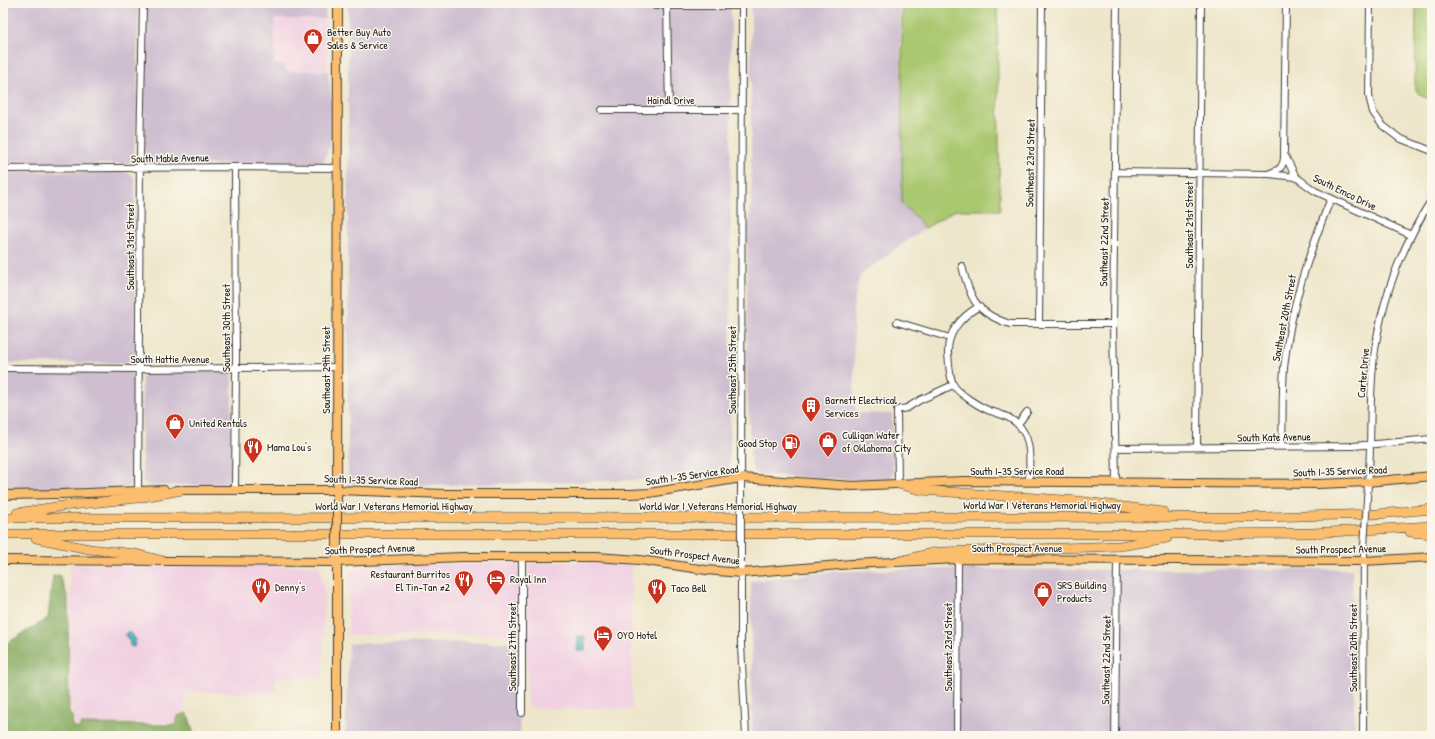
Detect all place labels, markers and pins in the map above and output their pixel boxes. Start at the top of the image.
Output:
place label: Better Buy Auto Sales & Service [327,25,391,52]
shop icon: Better Buy Auto Sales & Service [302,27,324,55]
place label: Barnett Electrical Services [825,393,897,420]
building icon: Barnett Electrical Services [800,395,822,423]
shop icon: United Rentals [164,412,186,440]
place label: United Rentals [189,416,247,430]
place label: Culligan Water of Oklahoma City [842,428,911,455]
shop icon: Culligan Water of Oklahoma City [817,430,839,458]
fuel station icon: Good Stop [780,432,802,460]
restaurant icon: Mama Lou's [242,436,264,464]
place label: Good Stop [738,436,777,450]
place label: Mama Lou's [267,440,311,454]
place label: Restaurant Burritos El Tin-Tan #2 [371,567,450,594]
hotel icon: Royal Inn [485,568,507,596]
restaurant icon: Restaurant Burritos El Tin-Tan #2 [453,569,475,597]
place label: Royal Inn [510,572,546,586]
restaurant icon: Denny's [250,576,272,604]
restaurant icon: Taco Bell [646,577,668,605]
place label: SRS Building Products [1057,578,1107,605]
place label: Denny's [275,580,305,594]
shop icon: SRS Building Products [1032,580,1054,608]
place label: Taco Bell [671,581,707,595]
hotel icon: OYO Hotel [592,624,614,652]
place label: OYO Hotel [617,628,657,642]

